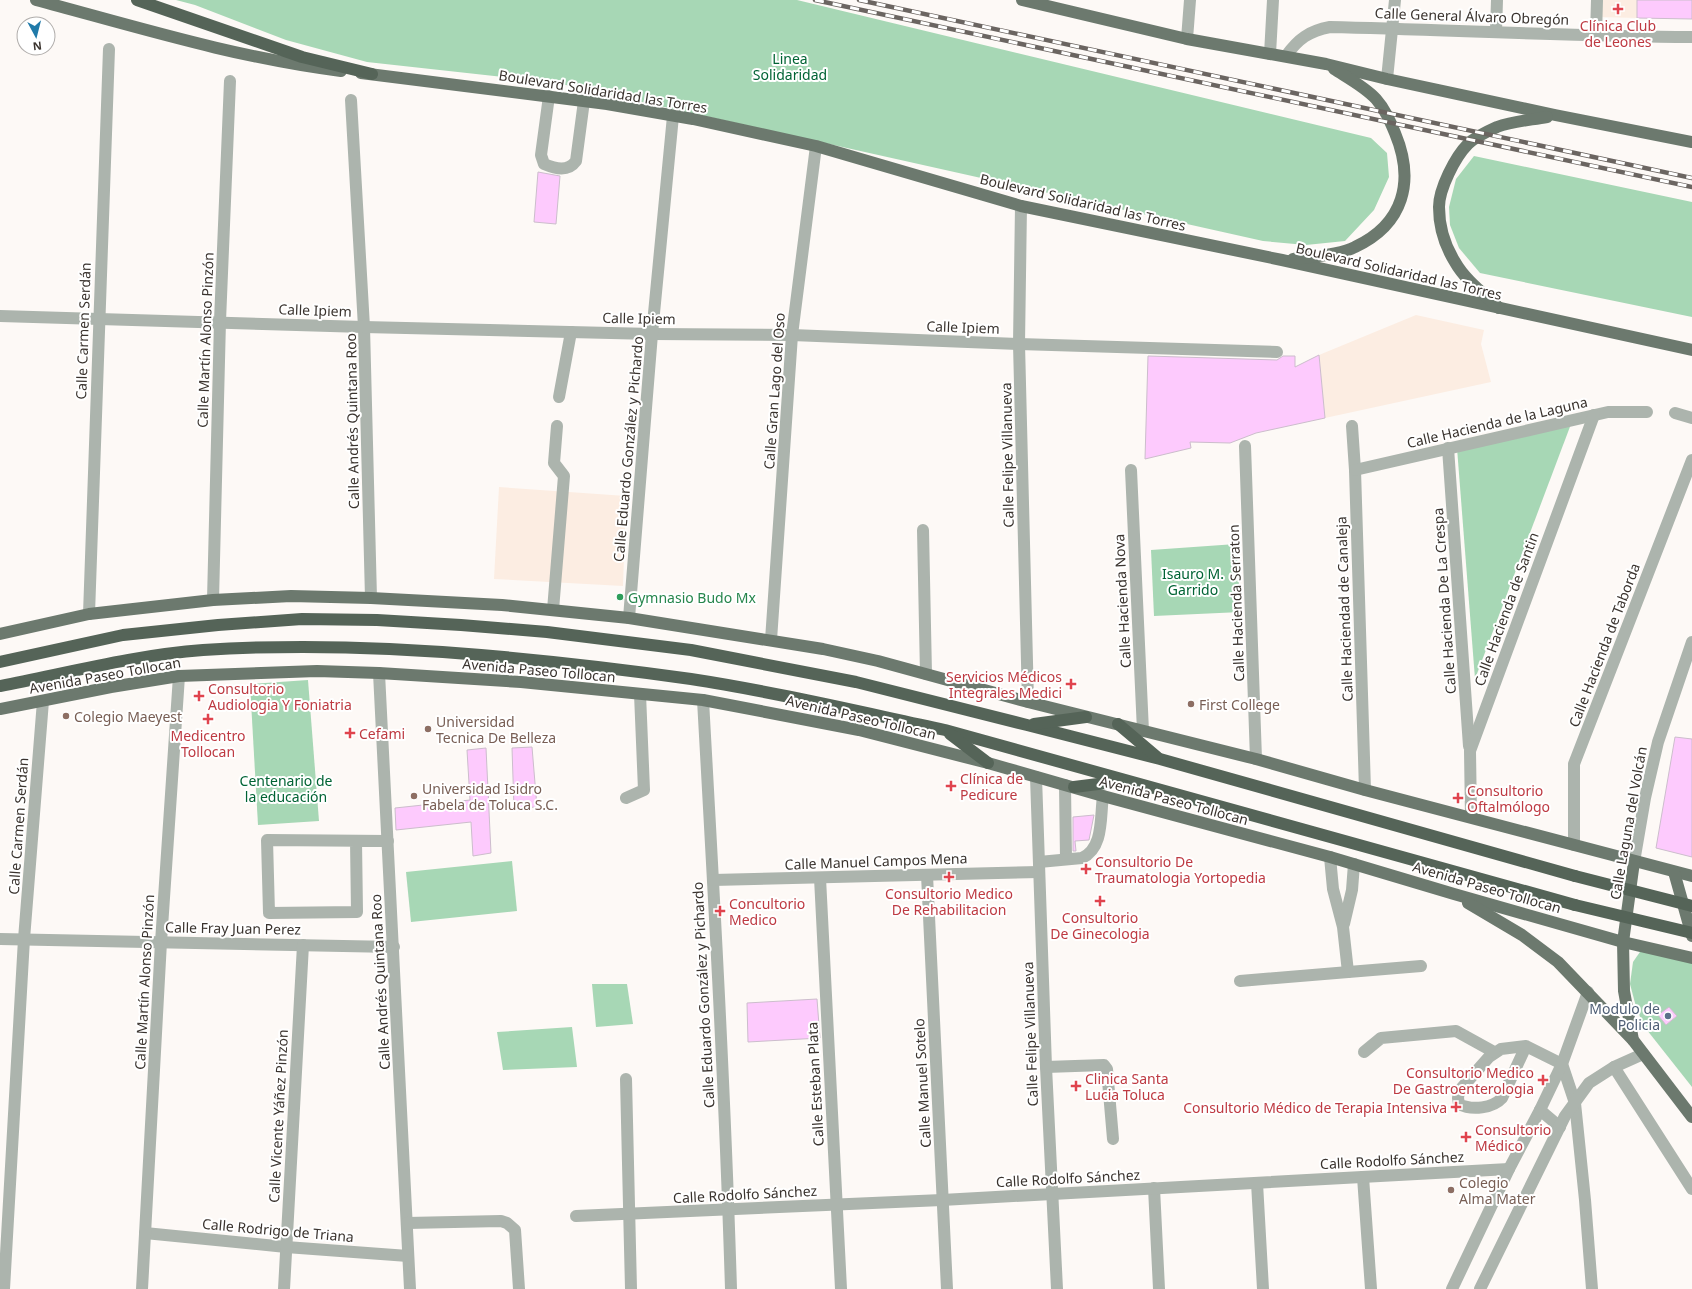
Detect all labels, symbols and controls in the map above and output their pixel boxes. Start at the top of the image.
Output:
street label: Calle General Álvaro Obregón [1374,3,1570,29]
marker: Clínica Club de Leones [1612,3,1624,15]
north arrow [16,16,56,56]
place label: Clínica Club de Leones [1580,16,1656,51]
text: N [32,38,43,54]
park label: Linea Solidaridad [753,49,827,84]
street label: Boulevard Solidaridad las Torres [497,65,709,117]
street label: Boulevard Solidaridad las Torres [978,169,1188,235]
street label: Boulevard Solidaridad las Torres [1294,238,1504,304]
street label: Calle Martín Alonso Pinzón [192,252,218,428]
street label: Calle Carmen Serdán [71,262,95,400]
street label: Calle Ipiem [278,299,352,321]
street label: Calle Ipiem [602,308,676,328]
street label: Calle Gran Lago del Oso [759,312,789,470]
street label: Calle Ipiem [926,316,1000,338]
street label: Calle Andrés Quintana Roo [341,333,363,509]
street label: Calle Eduardo González y Pichardo [609,335,647,563]
street label: Calle Felipe Villanueva [996,382,1018,528]
street label: Calle Hacienda de la Laguna [1405,392,1589,452]
street label: Calle Hacienda De La Crespa [1428,507,1460,695]
street label: Calle Haciendad de Canaleja [1331,516,1357,702]
street label: Calle Hacienda Serraton [1224,524,1248,682]
street label: Calle Hacienda de Santin [1469,529,1543,689]
street label: Calle Hacienda Nova [1109,533,1135,669]
street label: Calle Hacienda de Taborda [1564,560,1644,730]
park label: Isauro M. Garrido [1162,564,1224,599]
place label: Gymnasio Budo Mx [628,588,757,607]
marker: Gymnasio Budo Mx [615,592,625,602]
street label: Avenida Paseo Tollocan [28,652,182,698]
street label: Avenida Paseo Tollocan [462,654,616,686]
place label: Servicios Médicos Integrales Medici [946,667,1062,702]
marker: Servicios Médicos Integrales Medici [1065,678,1077,690]
place label: Consultorio Audiologia Y Foniatria [208,679,352,714]
marker: Consultorio Audiologia Y Foniatria [193,690,205,702]
street label: Avenida Paseo Tollocan [784,690,938,744]
place label: First College [1199,695,1280,714]
marker: First College [1186,699,1196,709]
place label: Colegio Maeyest [74,707,182,726]
marker: Colegio Maeyest [61,711,71,721]
place label: Universidad Tecnica De Belleza [436,712,556,747]
marker: Medicentro Tollocan [202,713,214,725]
place label: Cefami [359,724,405,743]
marker: Universidad Tecnica De Belleza [423,724,433,734]
place label: Medicentro Tollocan [170,726,246,761]
marker: Cefami [344,727,356,739]
street label: Calle Laguna del Volcán [1605,745,1651,901]
street label: Calle Carmen Serdán [4,757,32,895]
place label: Clínica de Pedicure [960,769,1023,804]
park label: Centenario de la educación [240,771,333,806]
street label: Avenida Paseo Tollocan [1097,771,1251,829]
place label: Universidad Isidro Fabela de Toluca S.C. [422,779,558,814]
marker: Clínica de Pedicure [945,780,957,792]
place label: Consultorio Oftalmólogo [1467,781,1550,816]
marker: Universidad Isidro Fabela de Toluca S.C. [409,791,419,801]
marker: Consultorio Oftalmólogo [1452,792,1464,804]
street label: Calle Manuel Campos Mena [784,848,968,874]
place label: Consultorio De Traumatologia Yortopedia [1095,852,1266,887]
street label: Avenida Paseo Tollocan [1411,857,1563,917]
marker: Consultorio De Traumatologia Yortopedia [1080,863,1092,875]
marker: Consultorio Medico De Rehabilitacion [943,871,955,883]
street label: Calle Eduardo González y Pichardo [688,881,718,1109]
place label: Consultorio Medico De Rehabilitacion [885,884,1013,919]
street label: Calle Martín Alonso Pinzón [130,894,158,1070]
street label: Calle Andrés Quintana Roo [366,894,394,1070]
place label: Concultorio Medico [729,894,805,929]
marker: Consultorio De Ginecologia [1094,895,1106,907]
marker: Concultorio Medico [714,905,726,917]
place label: Consultorio De Ginecologia [1050,908,1150,943]
street label: Calle Fray Juan Perez [165,917,301,939]
street label: Calle Felipe Villanueva [1018,961,1042,1107]
place label: Modulo de Policia [1589,999,1660,1034]
marker: Modulo de Policia [1663,1011,1673,1021]
street label: Calle Manuel Sotelo [909,1018,935,1148]
street label: Calle Esteban Plata [802,1021,828,1147]
street label: Calle Vicente Yáñez Pinzón [264,1029,292,1203]
place label: Consultorio Medico De Gastroenterologia [1393,1063,1534,1098]
place label: Clinica Santa Lucia Toluca [1085,1069,1169,1104]
marker: Consultorio Medico De Gastroenterologia [1537,1074,1549,1086]
marker: Clinica Santa Lucia Toluca [1070,1080,1082,1092]
place label: Consultorio Médico de Terapia Intensiva [1183,1098,1447,1117]
marker: Consultorio Médico de Terapia Intensiva [1450,1101,1462,1113]
place label: Consultorio Médico [1475,1120,1551,1155]
marker: Consultorio Médico [1460,1131,1472,1143]
street label: Calle Rodolfo Sánchez [1320,1147,1465,1173]
street label: Calle Rodolfo Sánchez [996,1165,1141,1191]
place label: Colegio Alma Mater [1459,1173,1536,1208]
street label: Calle Rodolfo Sánchez [673,1181,818,1207]
marker: Colegio Alma Mater [1446,1185,1456,1195]
street label: Calle Rodrigo de Triana [201,1214,355,1246]

